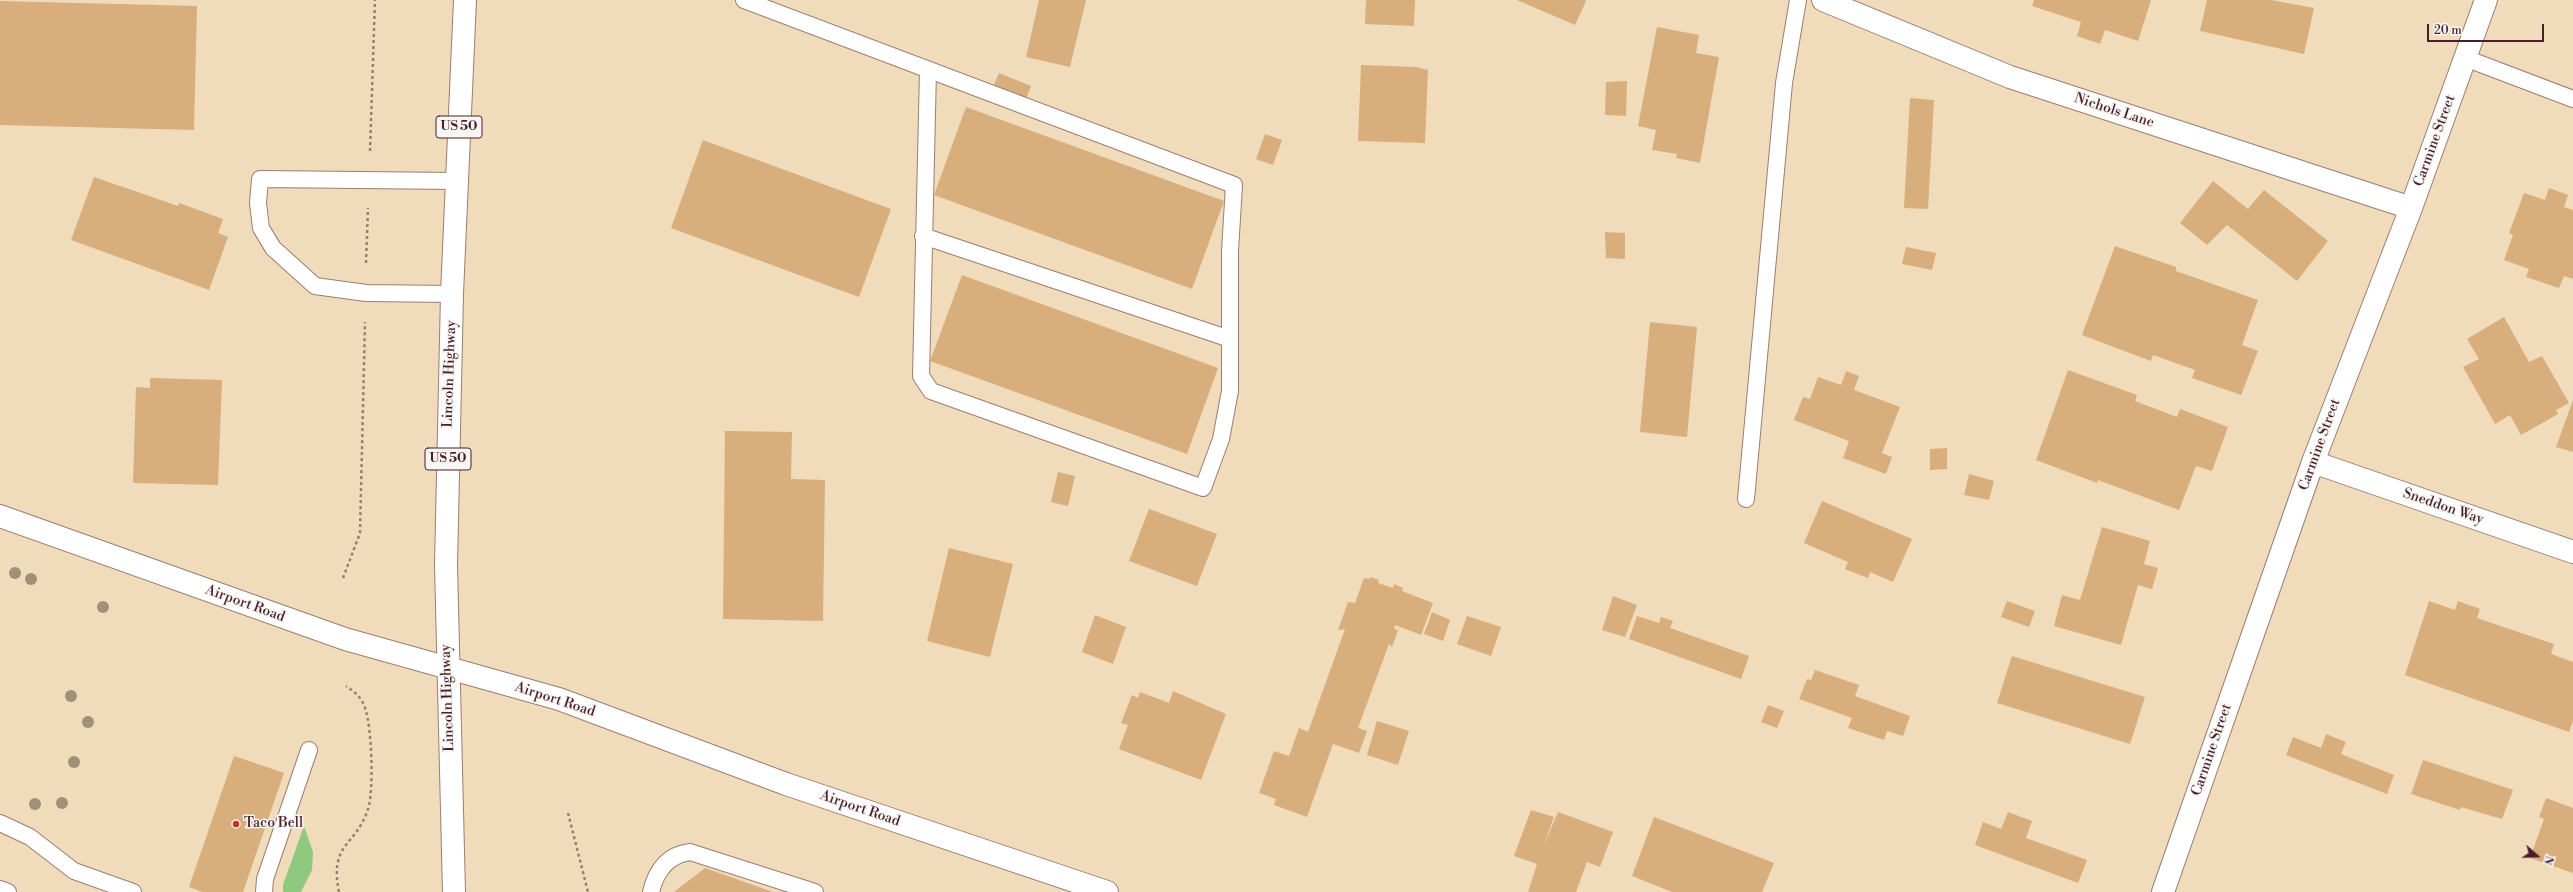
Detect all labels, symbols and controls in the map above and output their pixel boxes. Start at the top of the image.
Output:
scale bar [2429,16,2546,42]
text: 20 m [2434,23,2462,38]
street label: Nichols Lane [2072,90,2156,132]
street label: Carmine Street [2411,93,2459,189]
road number: US 50 [436,116,482,138]
street label: Lincoln Highway [440,320,460,428]
street label: Carmine Street [2296,397,2344,493]
road number: US 50 [425,448,471,470]
street label: Sneddon Way [2401,485,2485,529]
street label: Airport Road [203,582,287,626]
street label: Lincoln Highway [438,644,458,752]
street label: Airport Road [513,679,597,721]
street label: Carmine Street [2188,702,2236,798]
street label: Airport Road [818,787,902,831]
place label: Taco Bell [244,816,303,832]
marker: Taco Bell [231,819,241,829]
north arrow [2517,836,2557,876]
text: N [2540,854,2556,867]

